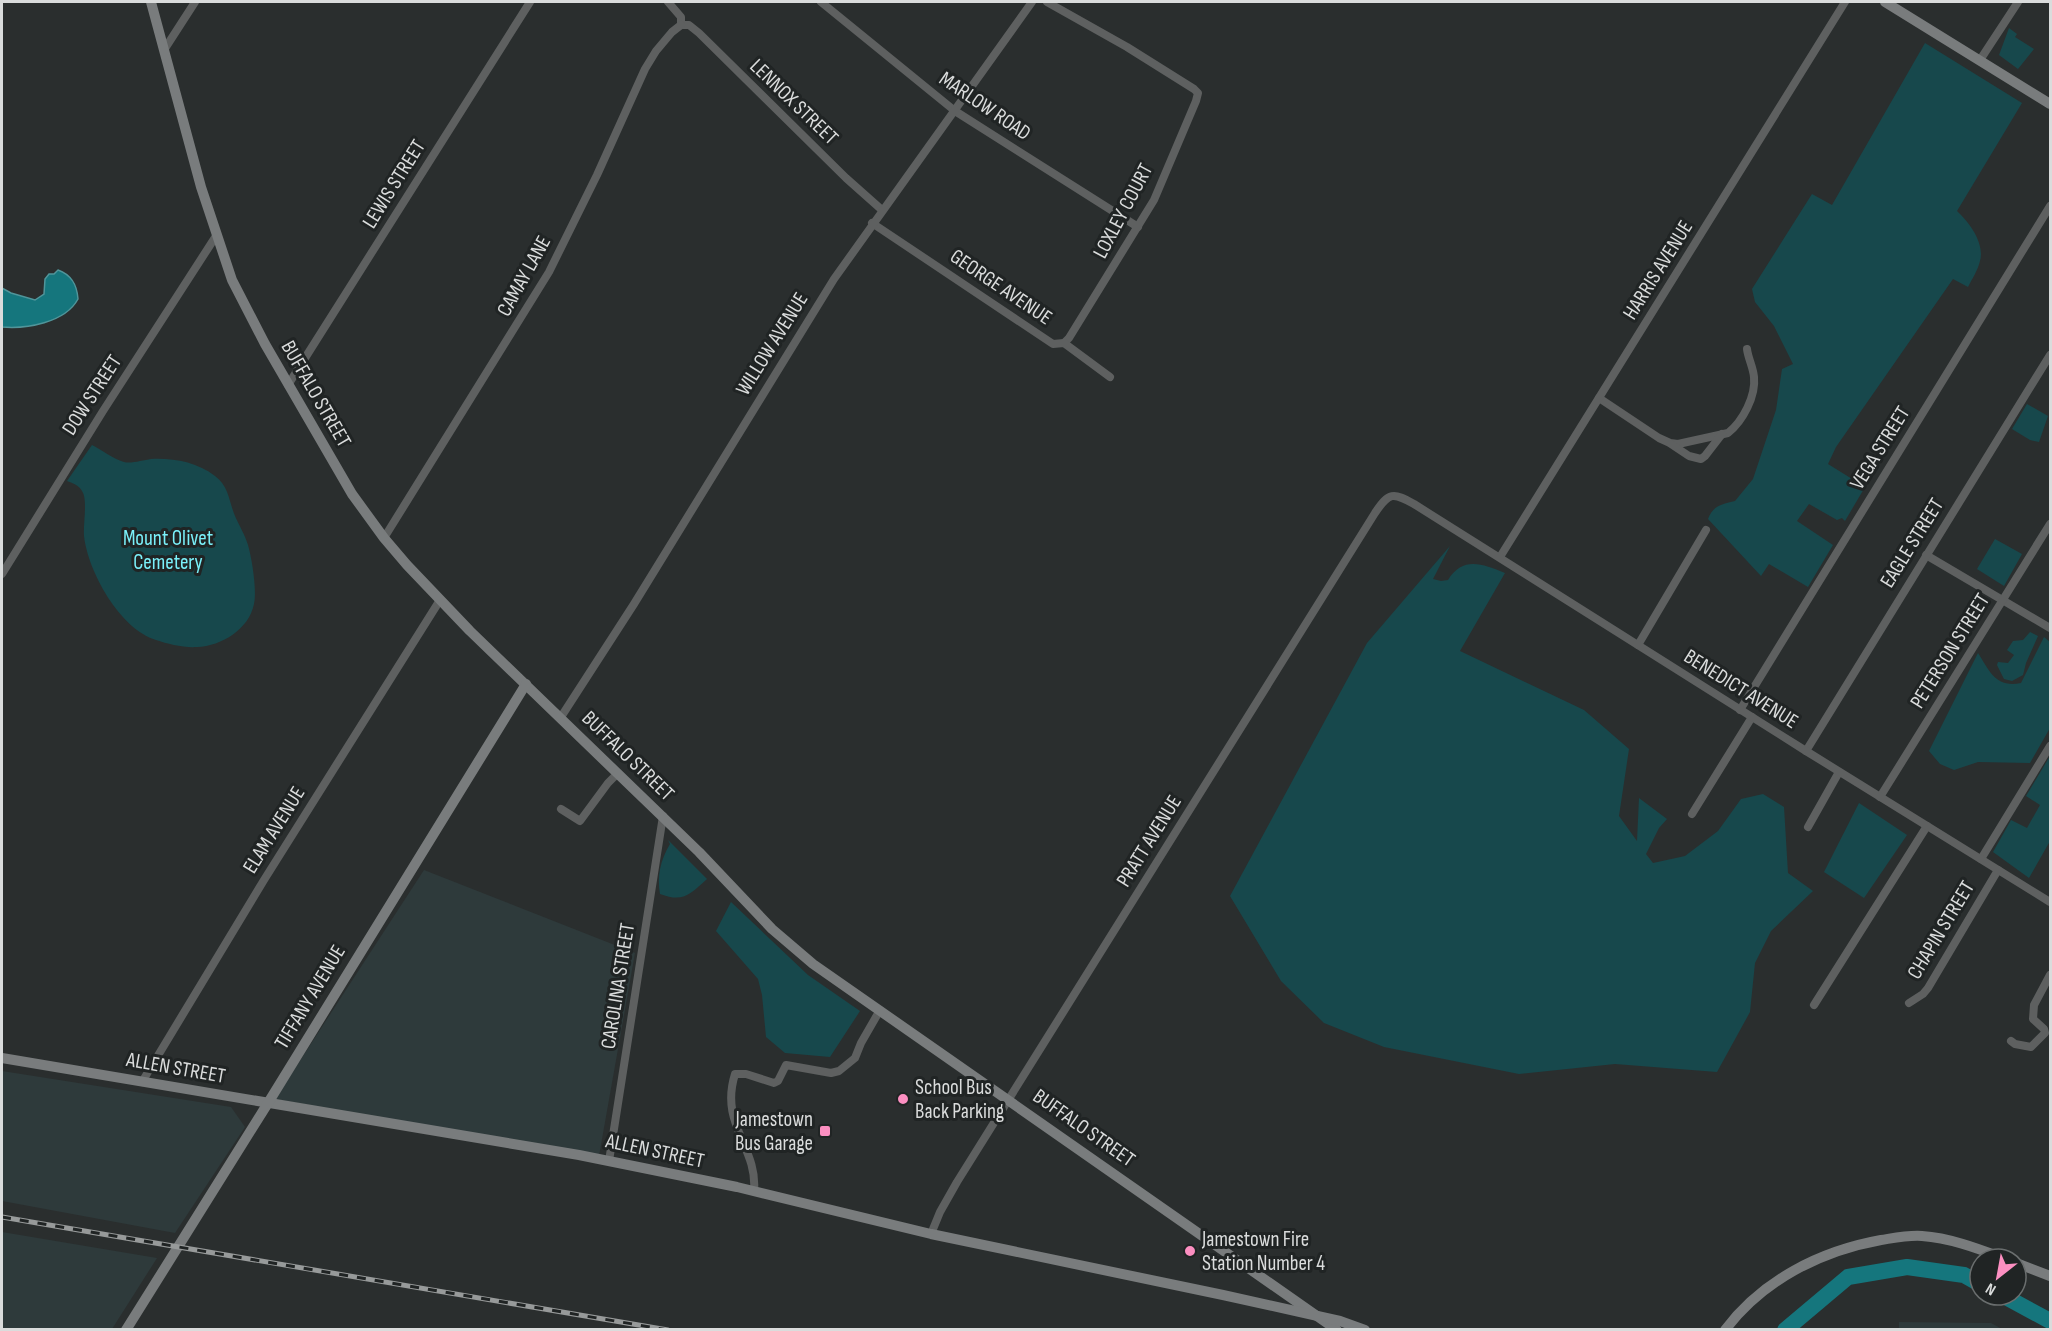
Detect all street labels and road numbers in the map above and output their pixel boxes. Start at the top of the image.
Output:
street label: LENNOX STREET [745,54,844,151]
street label: MARLOW ROAD [935,66,1035,146]
street label: LEWIS STREET [357,135,431,233]
street label: LOXLEY COURT [1088,159,1159,263]
street label: HARRIS AVENUE [1618,216,1698,324]
street label: CAMAY LANE [492,231,556,321]
street label: GEORGE AVENUE [945,244,1057,330]
street label: WILLOW AVENUE [731,288,813,400]
street label: BUFFALO STREET [275,336,357,452]
street label: DOW STREET [57,350,127,440]
street label: VEGA STREET [1845,401,1916,494]
street label: EAGLE STREET [1875,493,1949,592]
street label: PETERSON STREET [1905,589,1995,713]
street label: BENEDICT AVENUE [1679,644,1803,734]
street label: BUFFALO STREET [577,706,680,807]
street label: ELAM AVENUE [238,782,310,878]
street label: PRATT AVENUE [1111,791,1187,891]
street label: CHAPIN STREET [1902,876,1980,984]
street label: CAROLINA STREET [596,921,640,1051]
street label: TIFFANY AVENUE [269,940,351,1054]
street label: ALLEN STREET [124,1047,228,1089]
street label: BUFFALO STREET [1028,1084,1140,1173]
street label: ALLEN STREET [602,1128,707,1174]

